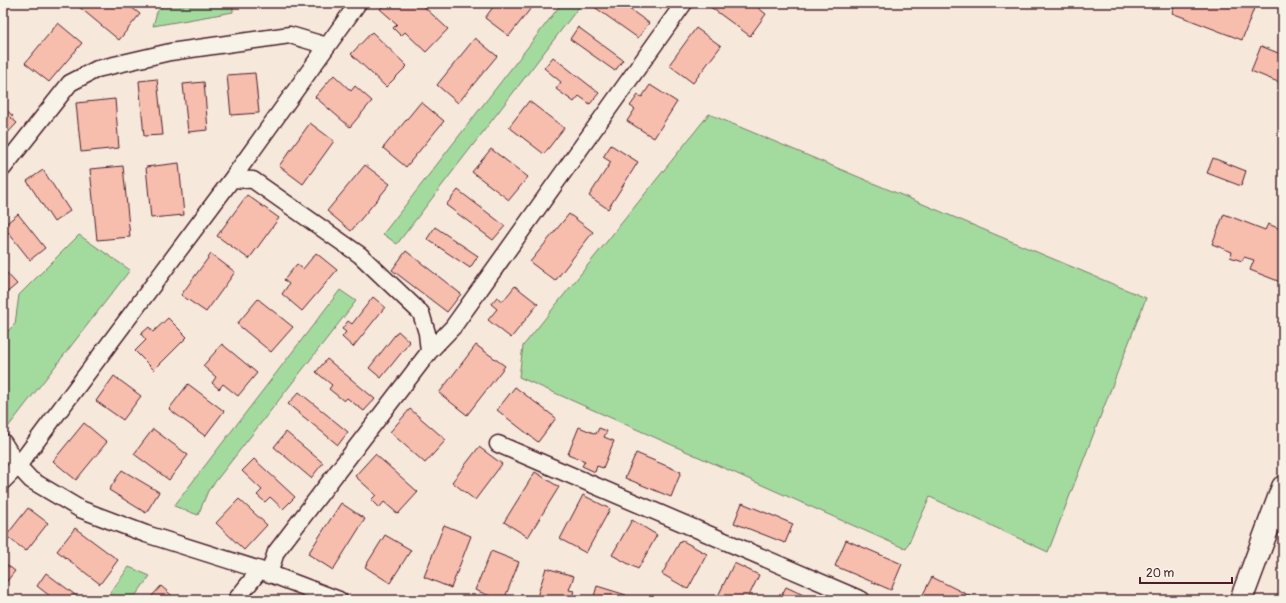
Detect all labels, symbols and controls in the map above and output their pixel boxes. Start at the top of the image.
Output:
scale bar [1140,559,1232,585]
text: 20 m [1146,566,1175,581]

